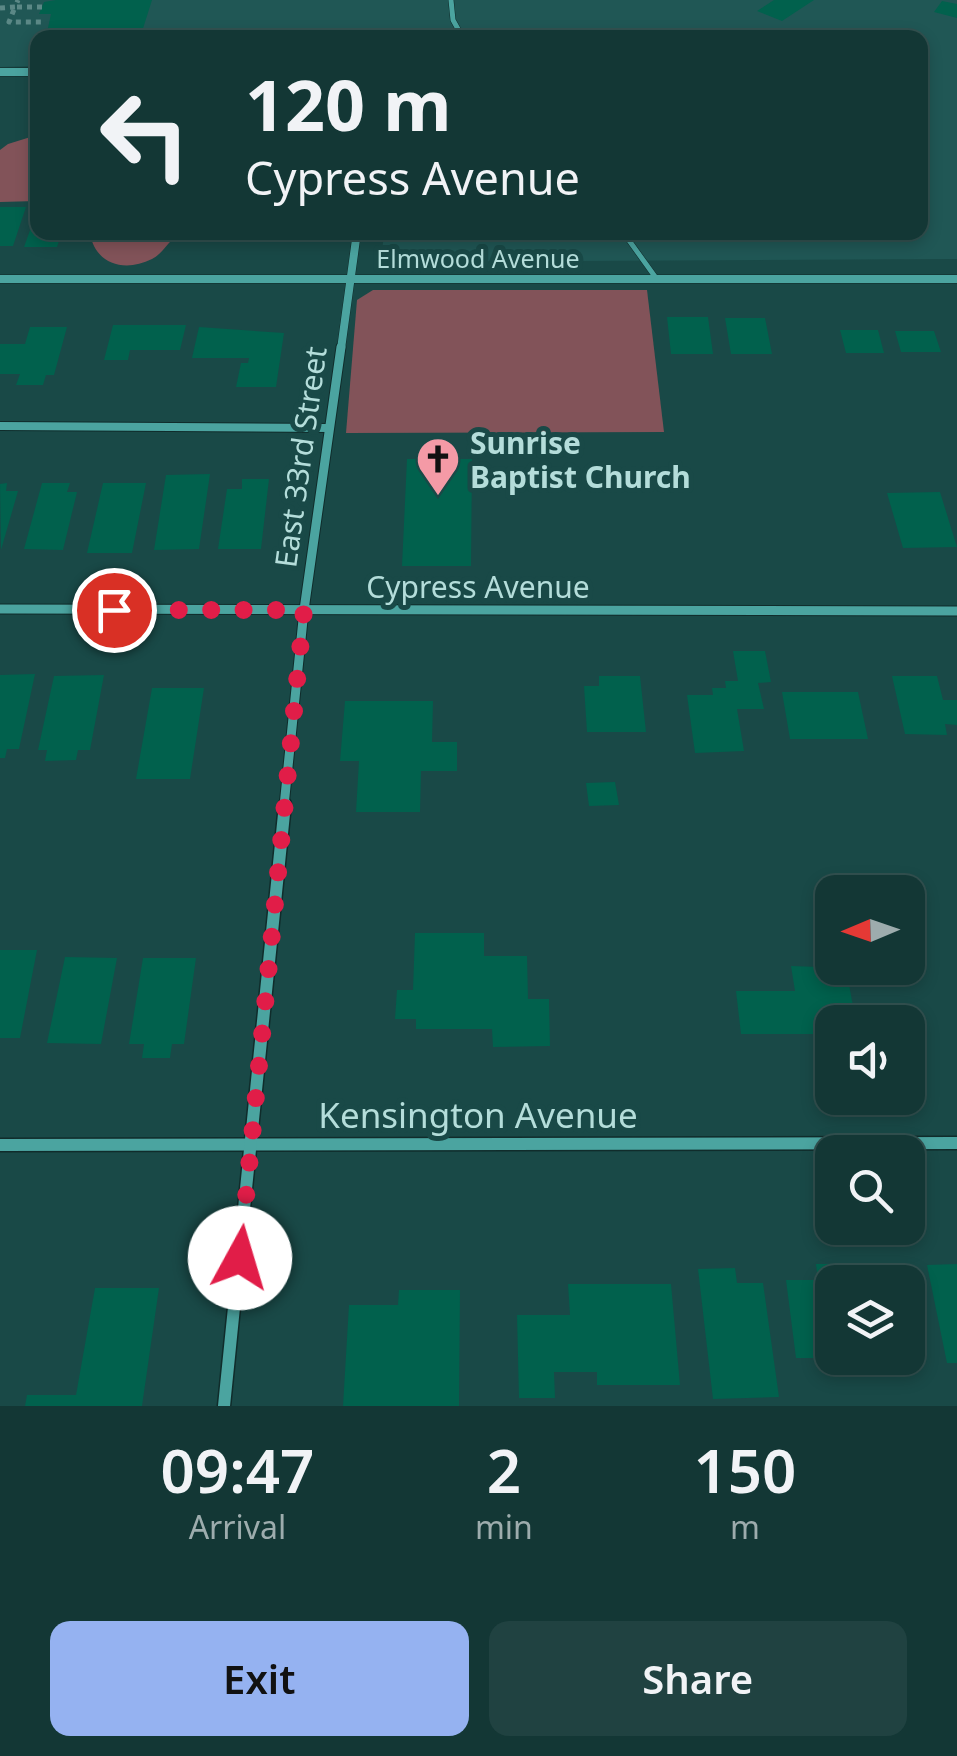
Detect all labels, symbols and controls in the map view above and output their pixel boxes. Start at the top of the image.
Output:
text: 120 m [245,56,452,152]
icon: left [80,70,210,200]
text: Cypress Avenue [245,147,580,208]
street label: Elmwood Avenue [376,241,580,275]
street label: East 33rd Street [264,344,336,570]
place label: Sunrise Baptist Church [470,422,691,497]
church icon: Sunrise Baptist Church [415,436,461,497]
street label: Cypress Avenue [366,566,590,607]
pin [72,568,157,653]
icon: arrive [87,583,142,638]
north arrow [815,875,925,985]
map controls [815,875,925,1375]
button: sound [815,1005,925,1115]
street label: Kensington Avenue [318,1091,638,1138]
button: search [815,1135,925,1245]
position arrow [188,1206,292,1310]
button: layers [815,1265,925,1375]
text: 09:47 [161,1429,314,1511]
text: 2 [487,1429,521,1511]
text: 150 [693,1429,796,1511]
text: Arrival [189,1505,286,1548]
text: min [475,1505,533,1548]
text: m [730,1505,760,1548]
button: Exit [50,1621,469,1736]
button: Share [489,1621,907,1736]

